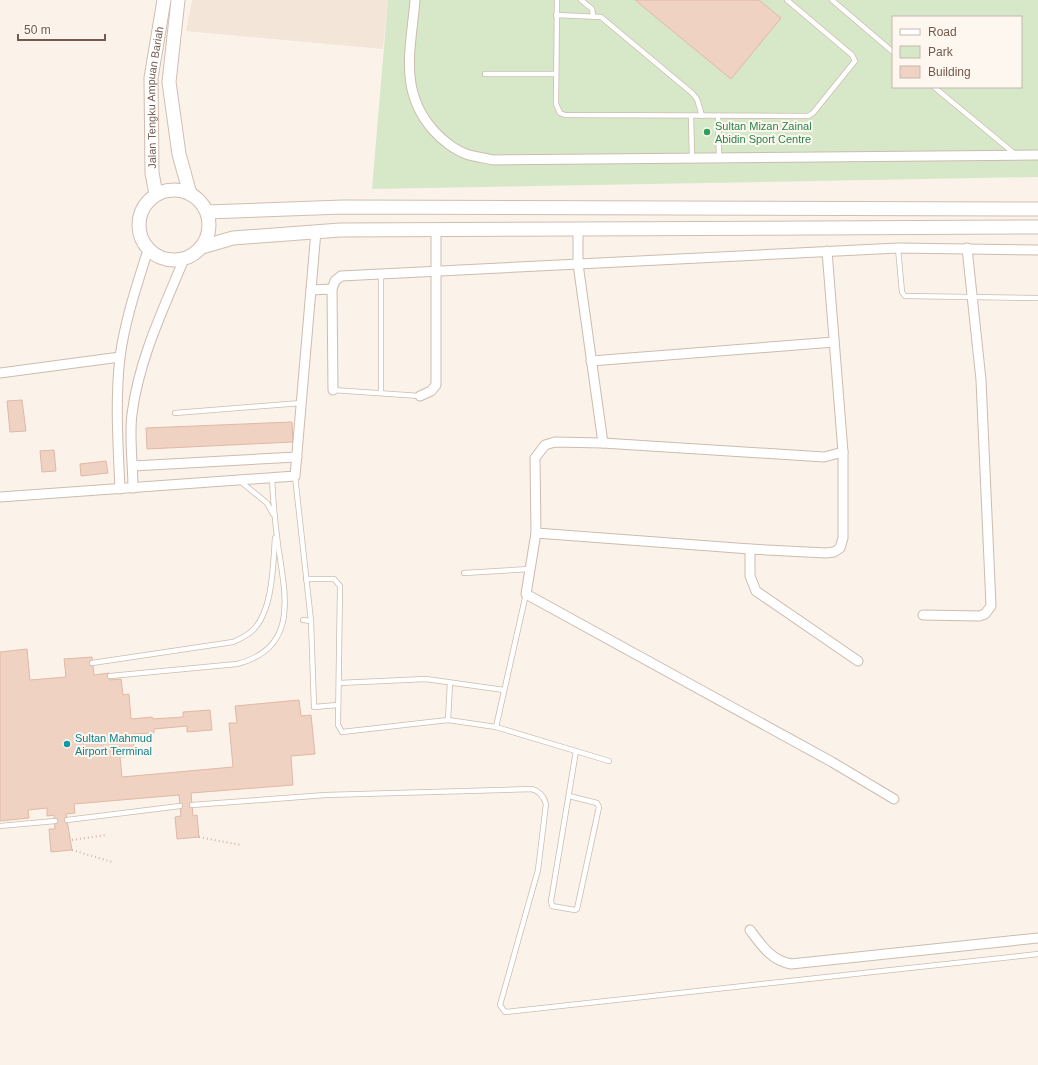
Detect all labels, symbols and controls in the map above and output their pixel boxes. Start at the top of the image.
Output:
scale bar [18,16,105,42]
legend [892,16,1022,88]
text: 50 m [24,23,51,37]
text: Road [928,25,957,39]
street label: Jalan Tengku Ampuan Bariah [145,26,165,169]
text: Park [928,45,954,59]
text: Building [928,65,971,79]
place label: Sultan Mizan Zainal Abidin Sport Centre [715,120,812,145]
marker: Sultan Mizan Zainal Abidin Sport Centre [702,127,712,137]
place label: Sultan Mahmud Airport Terminal [75,732,152,757]
marker: Sultan Mahmud Airport Terminal [62,739,72,749]

